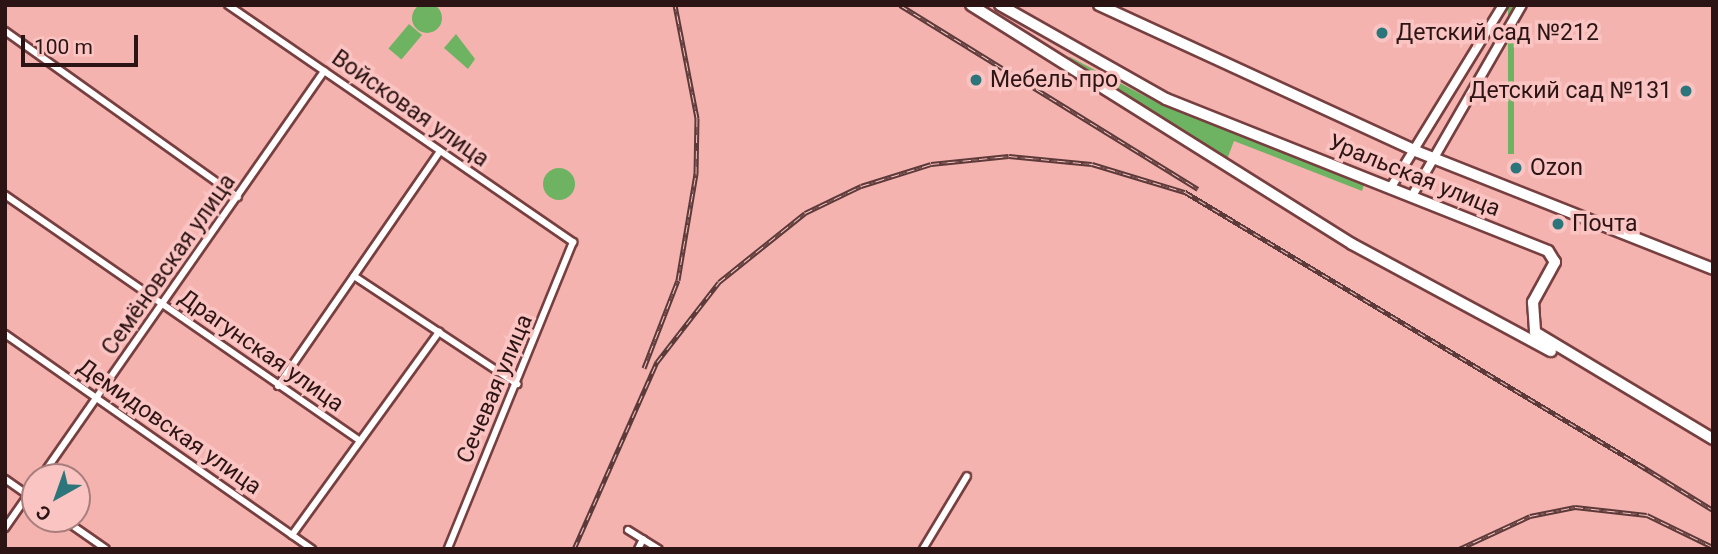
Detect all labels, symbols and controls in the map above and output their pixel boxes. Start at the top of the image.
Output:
place label: Детский сад №212 [1396,19,1599,47]
scale bar [24,21,142,65]
marker: Детский сад №212 [1374,25,1390,41]
text: 100 m [34,35,93,59]
street label: Войсковая улица [326,45,494,173]
place label: Мебель про [990,66,1118,94]
marker: Мебель про [968,72,984,88]
place label: Детский сад №131 [1469,77,1672,105]
marker: Детский сад №131 [1678,83,1694,99]
street label: Уральская улица [1324,129,1504,223]
place label: Ozon [1530,154,1583,182]
marker: Ozon [1508,160,1524,176]
street label: Семёновская улица [96,169,242,361]
place label: Почта [1572,210,1637,238]
marker: Почта [1550,216,1566,232]
street label: Драгунская улица [173,284,349,418]
street label: Сечевая улица [451,310,539,468]
street label: Демидовская улица [72,353,266,501]
north arrow [21,463,91,533]
text: С [31,500,56,526]

